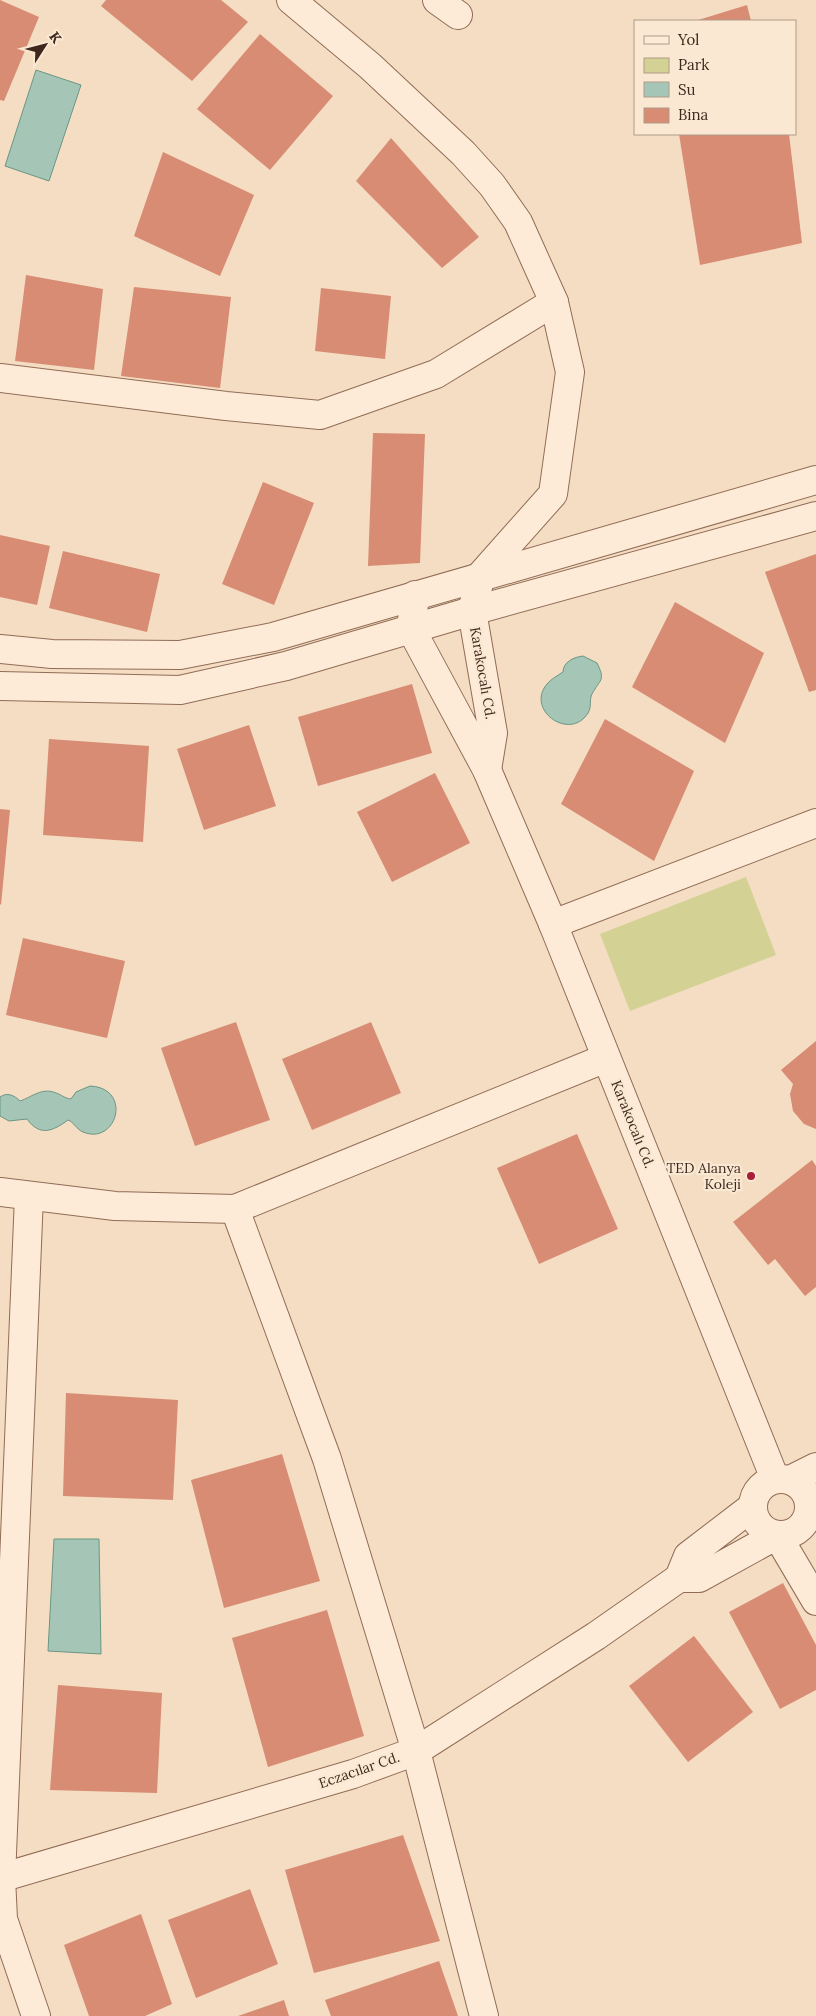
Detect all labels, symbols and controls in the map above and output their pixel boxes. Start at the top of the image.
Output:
north arrow [20,20,70,70]
legend [634,20,796,135]
text: K [45,28,66,47]
text: Yol [677,30,699,49]
text: Park [678,55,709,74]
text: Su [678,80,695,99]
text: Bina [678,105,709,124]
street label: Karakocalı Cd. [466,626,500,720]
street label: Karakocalı Cd. [607,1077,659,1171]
place label: TED Alanya Koleji [666,1159,741,1193]
marker: TED Alanya Koleji [745,1170,757,1182]
street label: Eczacılar Cd. [316,1748,402,1792]

